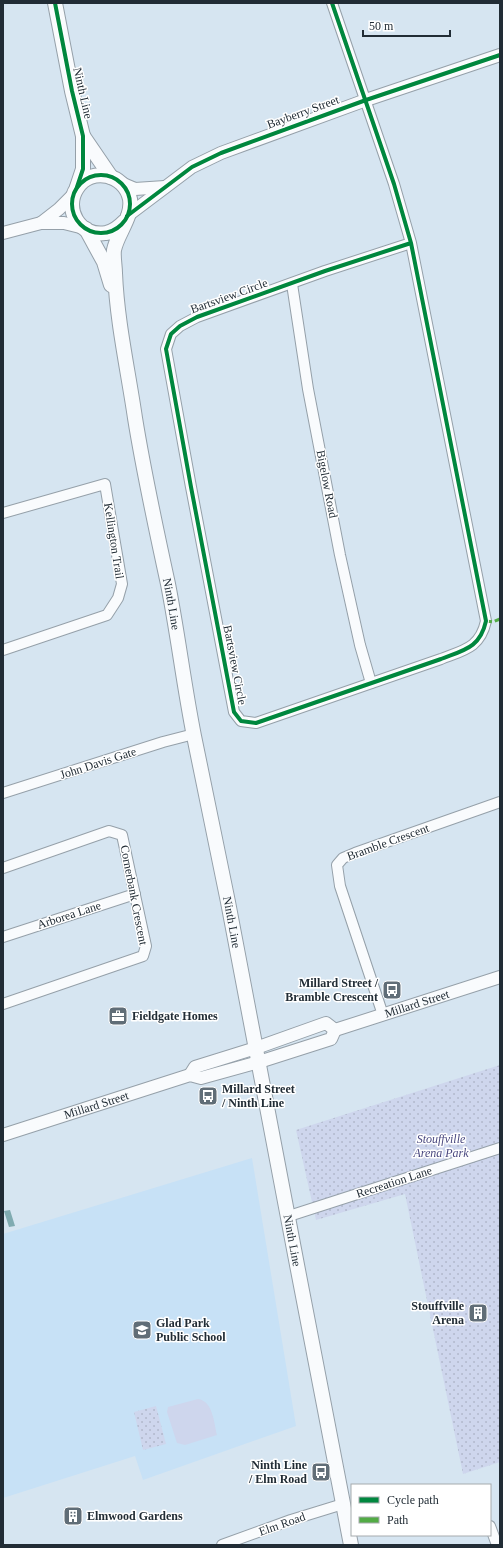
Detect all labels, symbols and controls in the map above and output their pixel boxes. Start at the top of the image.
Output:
scale bar [363,12,450,38]
text: 50 m [369,19,394,33]
street label: Ninth Line [70,66,96,120]
street label: Bayberry Street [265,92,342,132]
street label: Bartsview Circle [189,276,269,316]
street label: Bigelow Road [314,449,340,519]
street label: Kellington Trail [101,502,127,581]
street label: Ninth Line [160,577,183,631]
street label: Bartsview Circle [220,624,250,706]
street label: John Davis Gate [58,744,138,782]
street label: Bramble Crescent [345,820,432,863]
street label: Cornerbank Crescent [117,844,151,947]
street label: Ninth Line [220,895,244,949]
street label: Arborea Lane [35,898,103,932]
place label: Millard Street / Bramble Crescent [285,976,379,1004]
bus stop icon: Millard Street / Bramble Crescent [381,979,403,1001]
street label: Millard Street [383,987,452,1021]
office icon: Fieldgate Homes [107,1005,129,1027]
place label: Fieldgate Homes [132,1009,218,1023]
place label: Millard Street / Ninth Line [221,1082,295,1110]
bus stop icon: Millard Street / Ninth Line [197,1085,219,1107]
street label: Millard Street [62,1088,131,1122]
park label: Stouffville Arena Park [412,1132,469,1160]
street label: Recreation Lane [354,1163,434,1201]
street label: Ninth Line [281,1214,304,1268]
place label: Stouffville Arena [411,1299,465,1327]
building icon: Stouffville Arena [467,1302,489,1324]
place label: Glad Park Public School [156,1316,226,1344]
school or university icon: Glad Park Public School [131,1319,153,1341]
place label: Ninth Line / Elm Road [248,1458,308,1486]
bus stop icon: Ninth Line / Elm Road [310,1461,332,1483]
legend [351,1484,491,1536]
text: Cycle path [387,1493,439,1507]
building icon: Elmwood Gardens [62,1505,84,1527]
place label: Elmwood Gardens [87,1509,183,1523]
street label: Elm Road [257,1510,307,1538]
text: Path [387,1513,408,1527]

